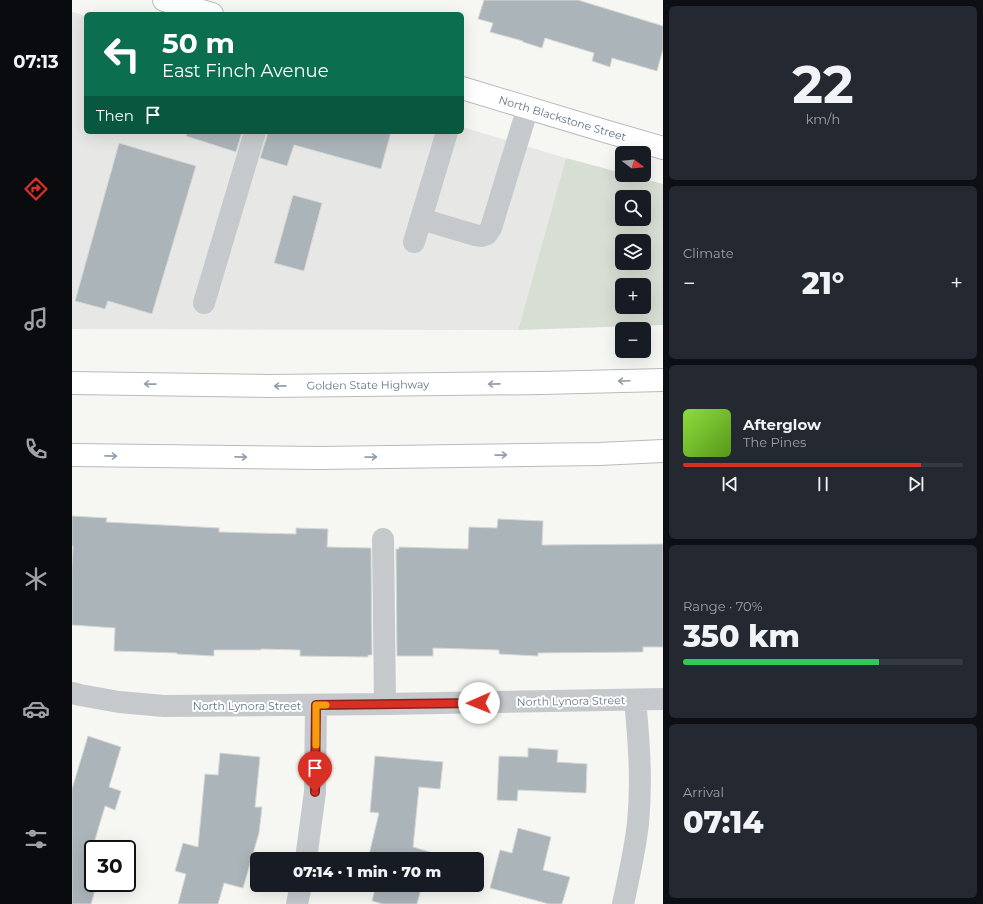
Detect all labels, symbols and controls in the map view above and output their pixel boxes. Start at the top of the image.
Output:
text: 50 m [162,26,235,60]
icon: left [96,28,148,80]
text: 07:13 [13,51,59,73]
text: 22 [792,53,854,116]
text: East Finch Avenue [162,60,329,82]
street label: North Blackstone Street [497,93,628,144]
icon: arrive [142,104,164,126]
text: Then [96,106,134,125]
text: km/h [806,111,840,127]
north arrow [615,146,651,182]
map controls [615,146,651,358]
icon: directions [22,175,50,203]
button: search [615,190,651,226]
button: layers [615,234,651,270]
text: Climate [683,245,734,261]
text: 21° [802,265,844,302]
text: − [683,270,696,297]
text: + [950,270,963,297]
button: + [615,278,651,314]
icon: music [22,305,50,333]
button: − [615,322,651,358]
street label: Golden State Highway [307,377,429,393]
one-way arrow [618,377,631,385]
one-way arrow [488,380,501,388]
one-way arrow [144,381,157,388]
one-way arrow [274,382,287,390]
text: Afterglow [743,415,821,434]
text: The Pines [743,434,806,450]
icon: phone [22,435,50,463]
one-way arrow [494,451,507,459]
one-way arrow [104,452,117,460]
one-way arrow [234,453,247,461]
one-way arrow [364,453,377,461]
icon: previous [719,473,741,495]
icon: pause [812,473,834,495]
icon: next [905,473,927,495]
icon: climate [22,565,50,593]
text: Range · 70% [683,598,762,614]
text: 350 km [683,618,800,655]
position arrow [458,682,500,724]
street label: North Lynora Street [517,693,626,709]
icon: car [22,695,50,723]
street label: North Lynora Street [193,699,302,713]
pin [298,751,332,792]
icon: arrive [304,757,326,779]
text: Arrival [683,784,724,800]
text: 07:14 [683,804,764,841]
icon: filters [22,825,50,853]
speed limit sign: 30 [84,840,136,892]
text: 07:14 · 1 min · 70 m [293,862,441,881]

